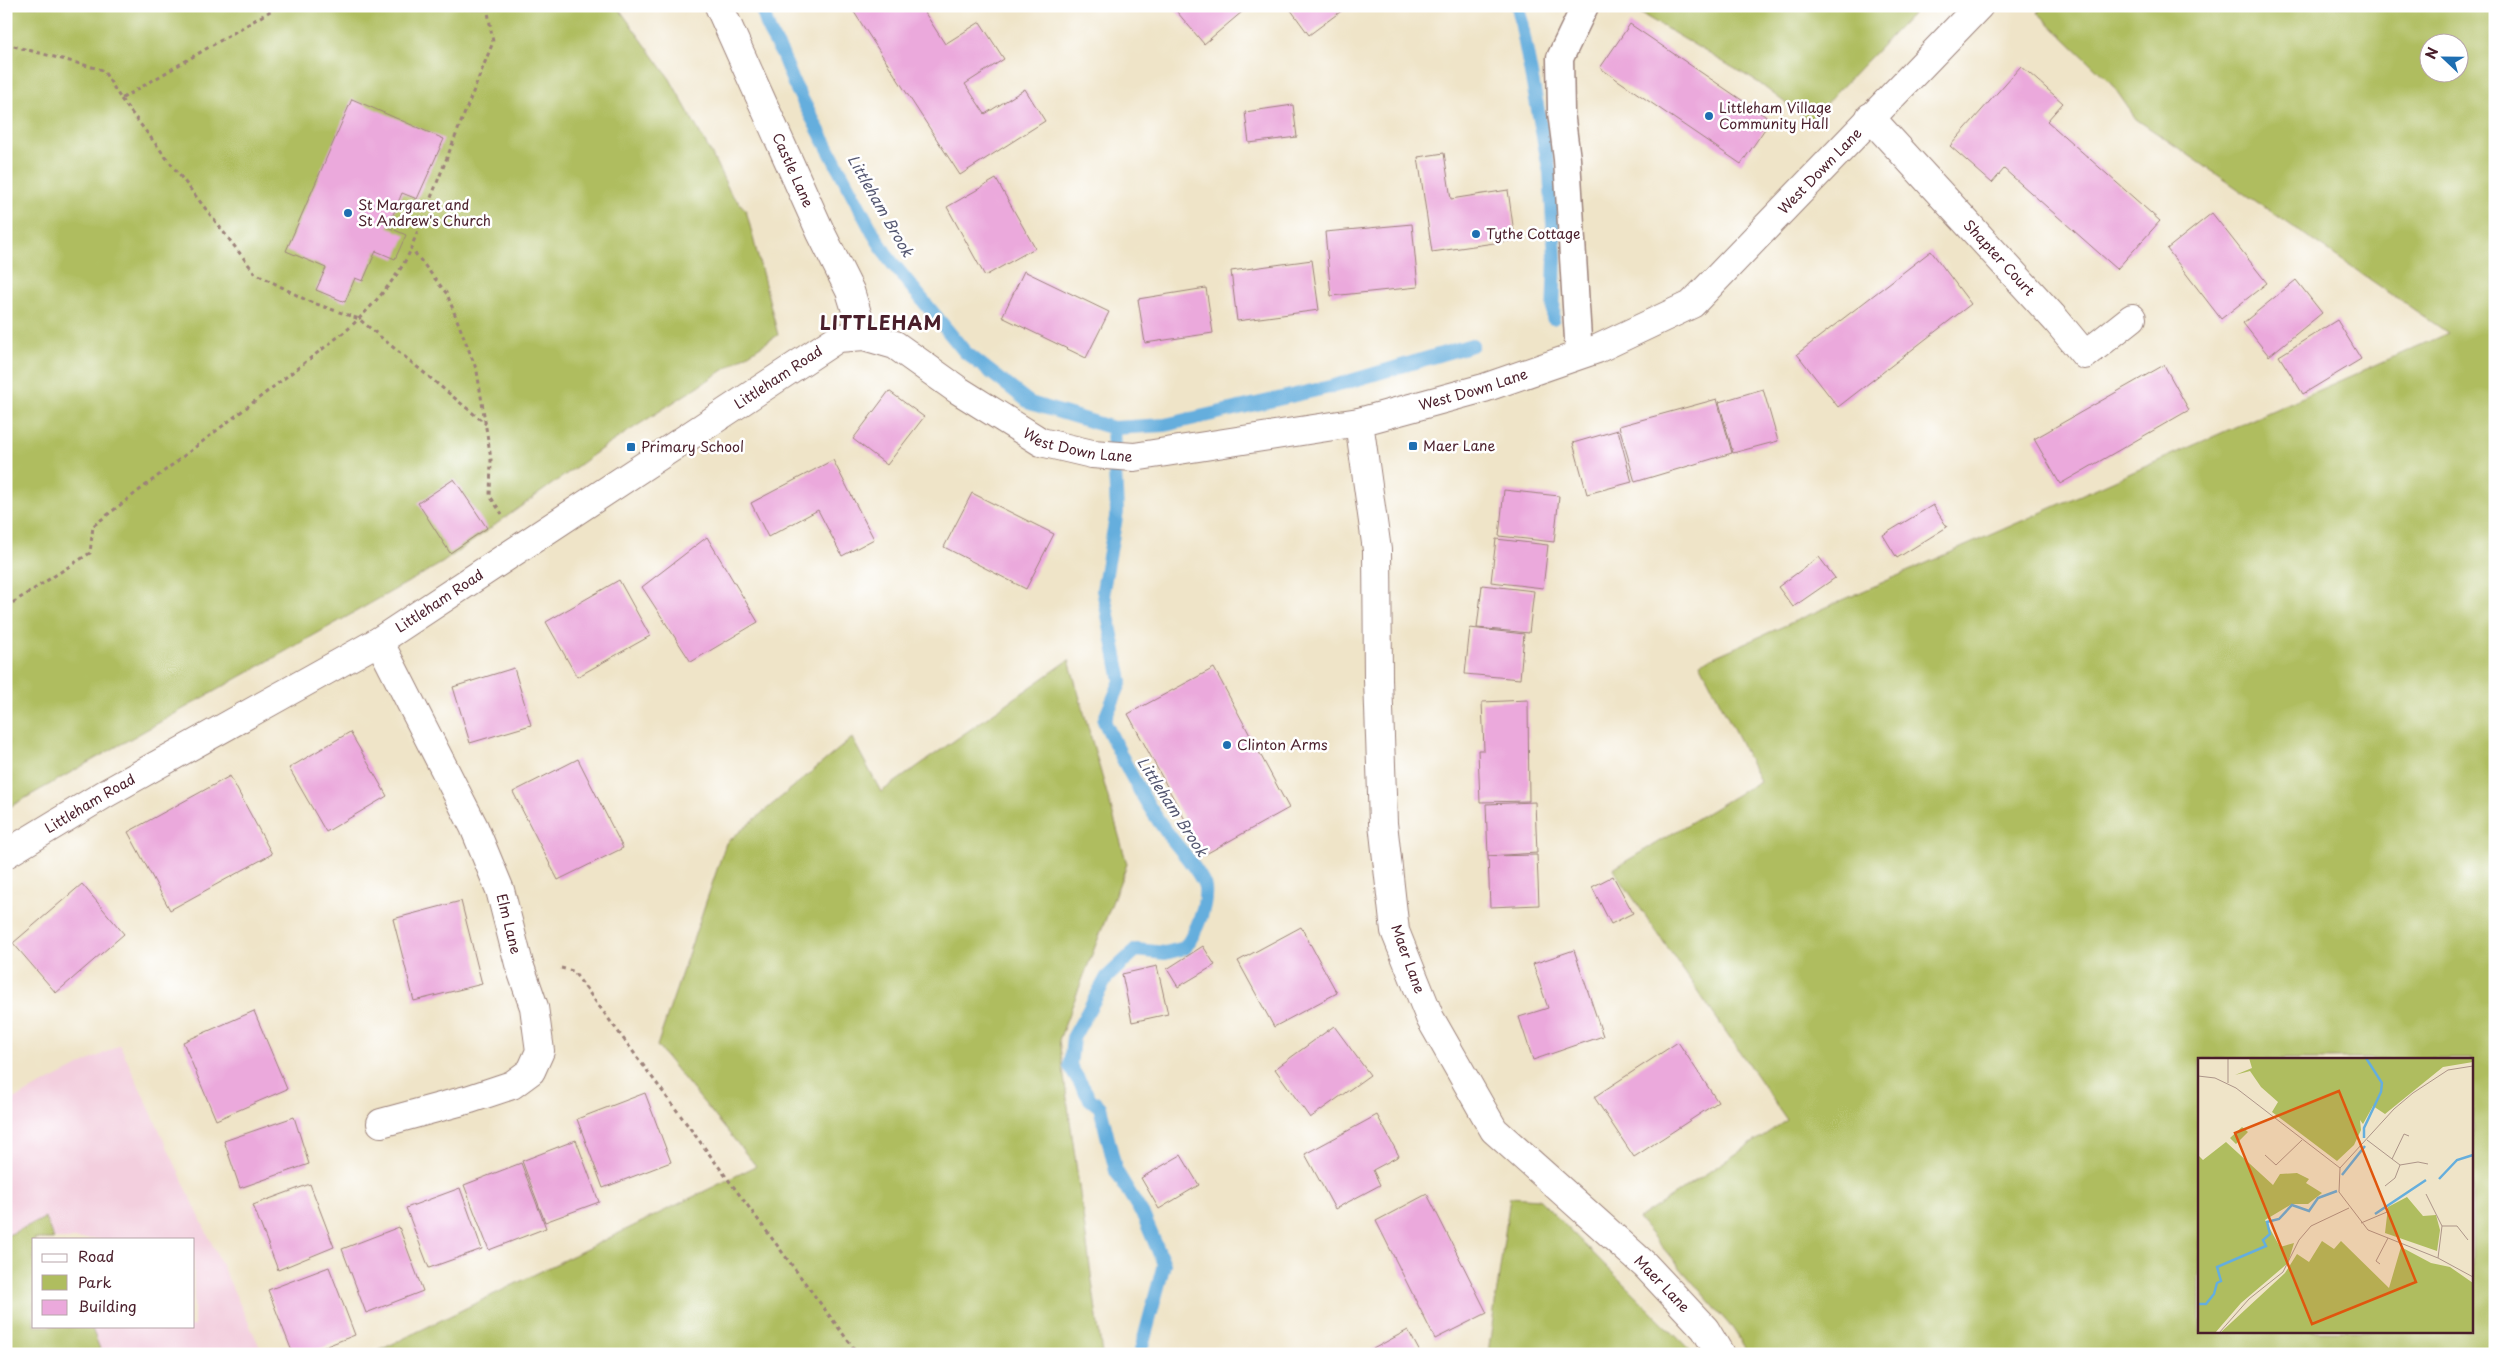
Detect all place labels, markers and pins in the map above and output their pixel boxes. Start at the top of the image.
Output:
place label: Littleham Village Community Hall [1719,97,1831,134]
marker: Littleham Village Community Hall [1703,110,1715,122]
place label: St Margaret and St Andrew's Church [358,194,491,231]
marker: St Margaret and St Andrew's Church [342,207,354,219]
place label: Tythe Cottage [1486,223,1580,244]
marker: Tythe Cottage [1470,228,1482,240]
place label: Maer Lane [1423,435,1496,456]
place label: Primary School [641,436,744,457]
marker: Maer Lane [1407,440,1419,452]
marker: Primary School [625,441,637,453]
place label: Clinton Arms [1237,734,1328,755]
marker: Clinton Arms [1221,739,1233,751]

